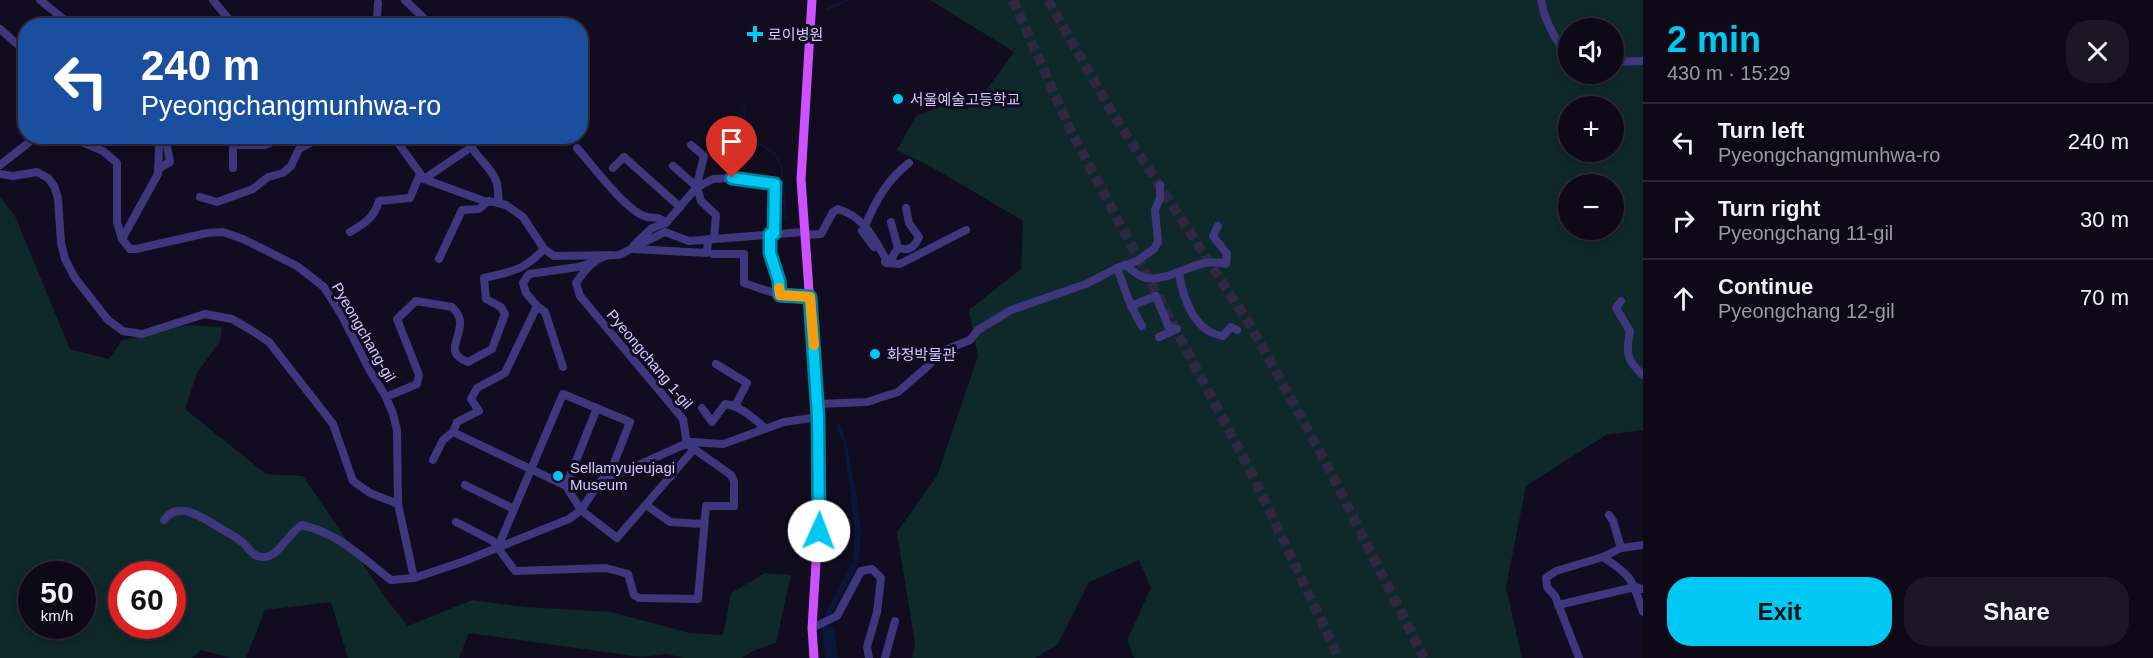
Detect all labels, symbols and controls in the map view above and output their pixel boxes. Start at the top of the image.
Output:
map controls [1558,18,1624,240]
button: sound [1558,18,1624,84]
text: 2 min [1667,19,1761,60]
button: close [2066,20,2129,83]
marker: 로이병원 [746,25,764,43]
place label: 로이병원 [768,26,823,43]
icon: left [42,42,120,120]
text: 240 m [141,42,260,89]
text: 430 m · 15:29 [1667,62,1790,84]
text: Pyeongchangmunhwa-ro [141,91,441,121]
place label: 서울예술고등학교 [910,91,1020,108]
marker: 서울예술고등학교 [891,92,905,106]
button: + [1558,96,1624,162]
pin [706,116,757,178]
text: Turn left [1718,118,1804,143]
icon: arrive [715,125,748,158]
icon: left [1667,126,1700,159]
text: 240 m [2068,129,2129,154]
text: Pyeongchangmunhwa-ro [1718,144,1940,166]
button: − [1558,174,1624,240]
text: Turn right [1718,196,1820,221]
icon: right [1667,204,1700,237]
text: 30 m [2080,207,2129,232]
text: Pyeongchang 11-gil [1718,222,1893,244]
text: Continue [1718,274,1813,299]
street label: Pyeongchang-gil [329,279,399,385]
icon: ahead [1667,282,1700,315]
text: 70 m [2080,285,2129,310]
text: Pyeongchang 12-gil [1718,300,1895,322]
street label: Pyeongchang 1-gil [604,306,696,412]
place label: 화정박물관 [887,346,956,363]
marker: 화정박물관 [868,347,882,361]
place label: Sellamyujeujagi Museum [570,459,675,493]
marker: Sellamyujeujagi Museum [551,469,565,483]
position arrow [787,499,851,563]
speed limit sign: 60 [108,561,186,639]
text: 50 [40,576,74,609]
button: Exit [1667,577,1892,646]
button: Share [1904,577,2129,646]
text: km/h [41,607,73,624]

